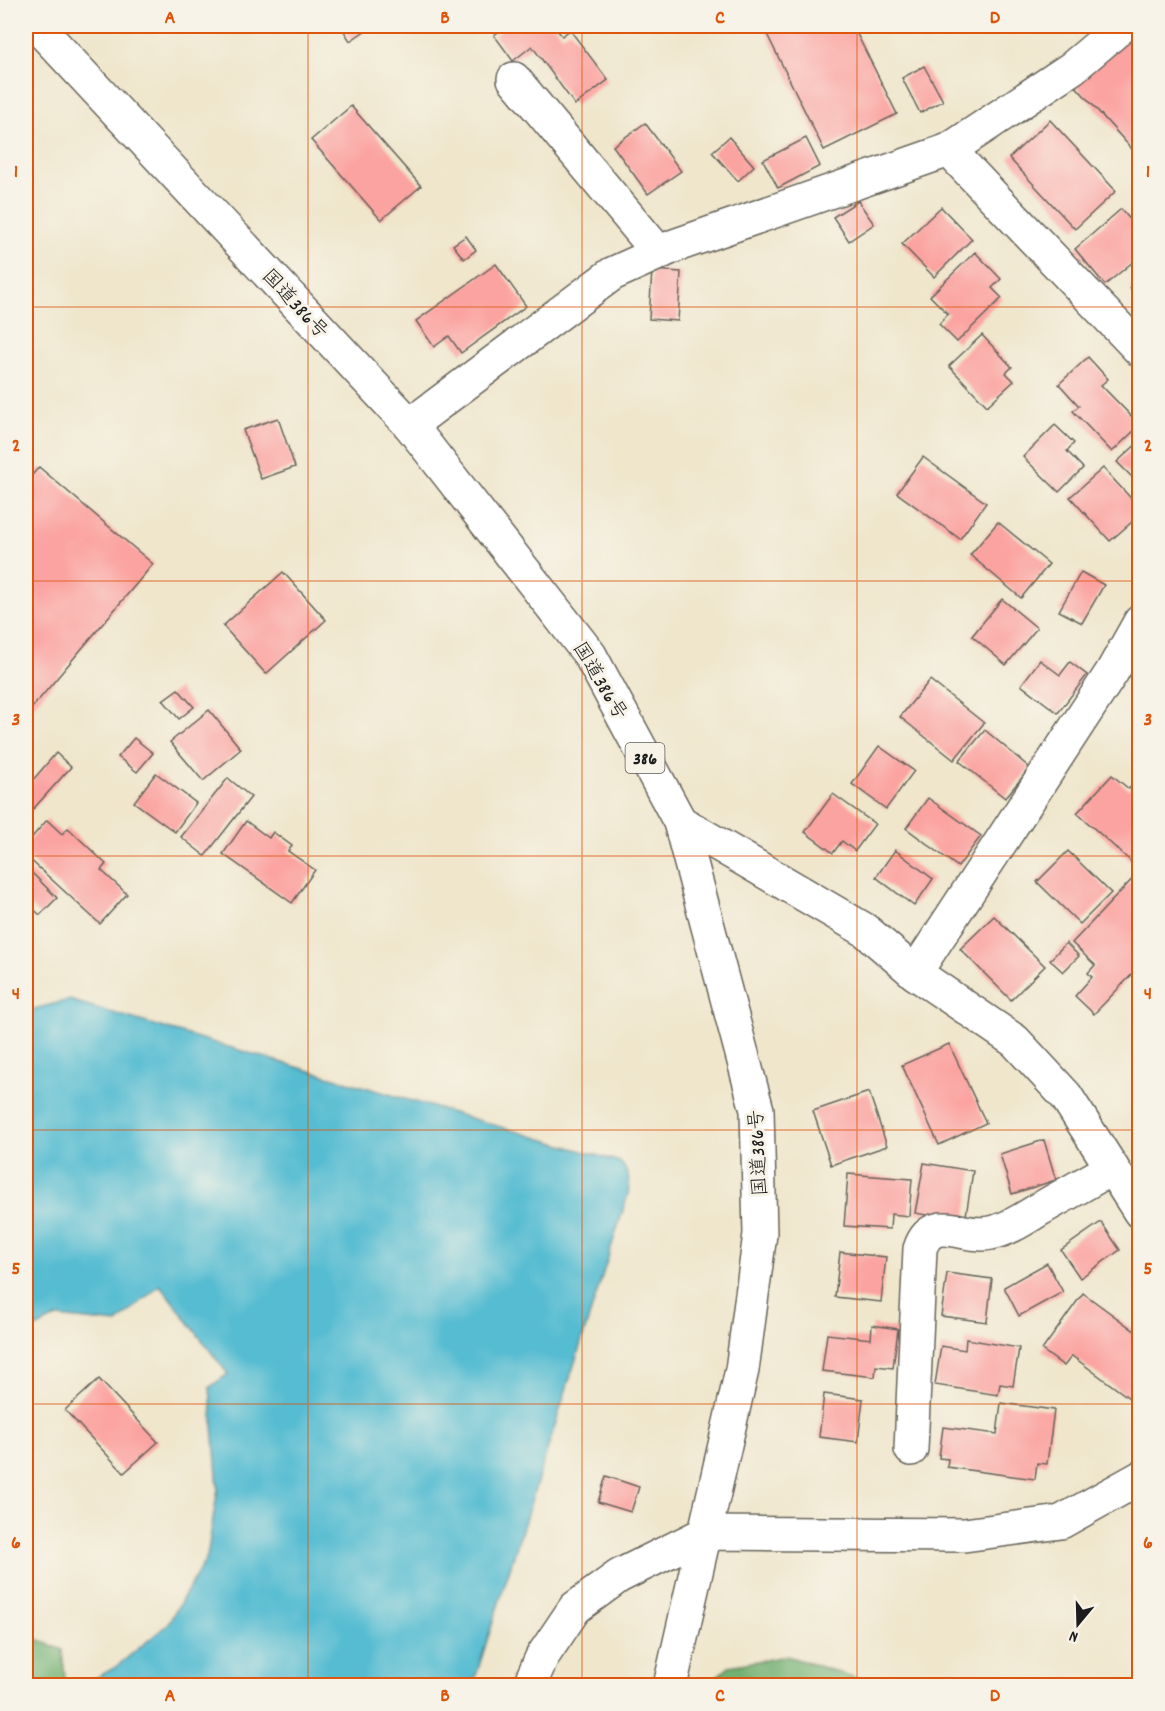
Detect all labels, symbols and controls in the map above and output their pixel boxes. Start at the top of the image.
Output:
text: A [165,5,176,33]
text: B [440,5,450,33]
text: C [715,5,725,33]
text: D [990,5,1001,33]
text: 1 [14,159,18,187]
text: 1 [1146,159,1150,187]
street label: 国道386号 [254,264,334,346]
text: 2 [12,433,20,461]
text: 2 [1144,433,1152,461]
street label: 国道386号 [564,637,633,726]
text: 3 [12,707,20,735]
text: 3 [1144,707,1152,735]
road number: 386 [626,743,664,773]
text: 4 [12,981,20,1009]
text: 4 [1144,981,1152,1009]
street label: 国道386号 [744,1109,776,1197]
text: 5 [11,1256,21,1284]
text: 5 [1143,1256,1153,1284]
text: 6 [11,1530,21,1558]
text: 6 [1143,1530,1153,1558]
north arrow [1048,1594,1108,1654]
text: N [1066,1624,1081,1648]
text: A [165,1683,176,1711]
text: B [440,1683,450,1711]
text: C [715,1683,725,1711]
text: D [990,1683,1001,1711]

